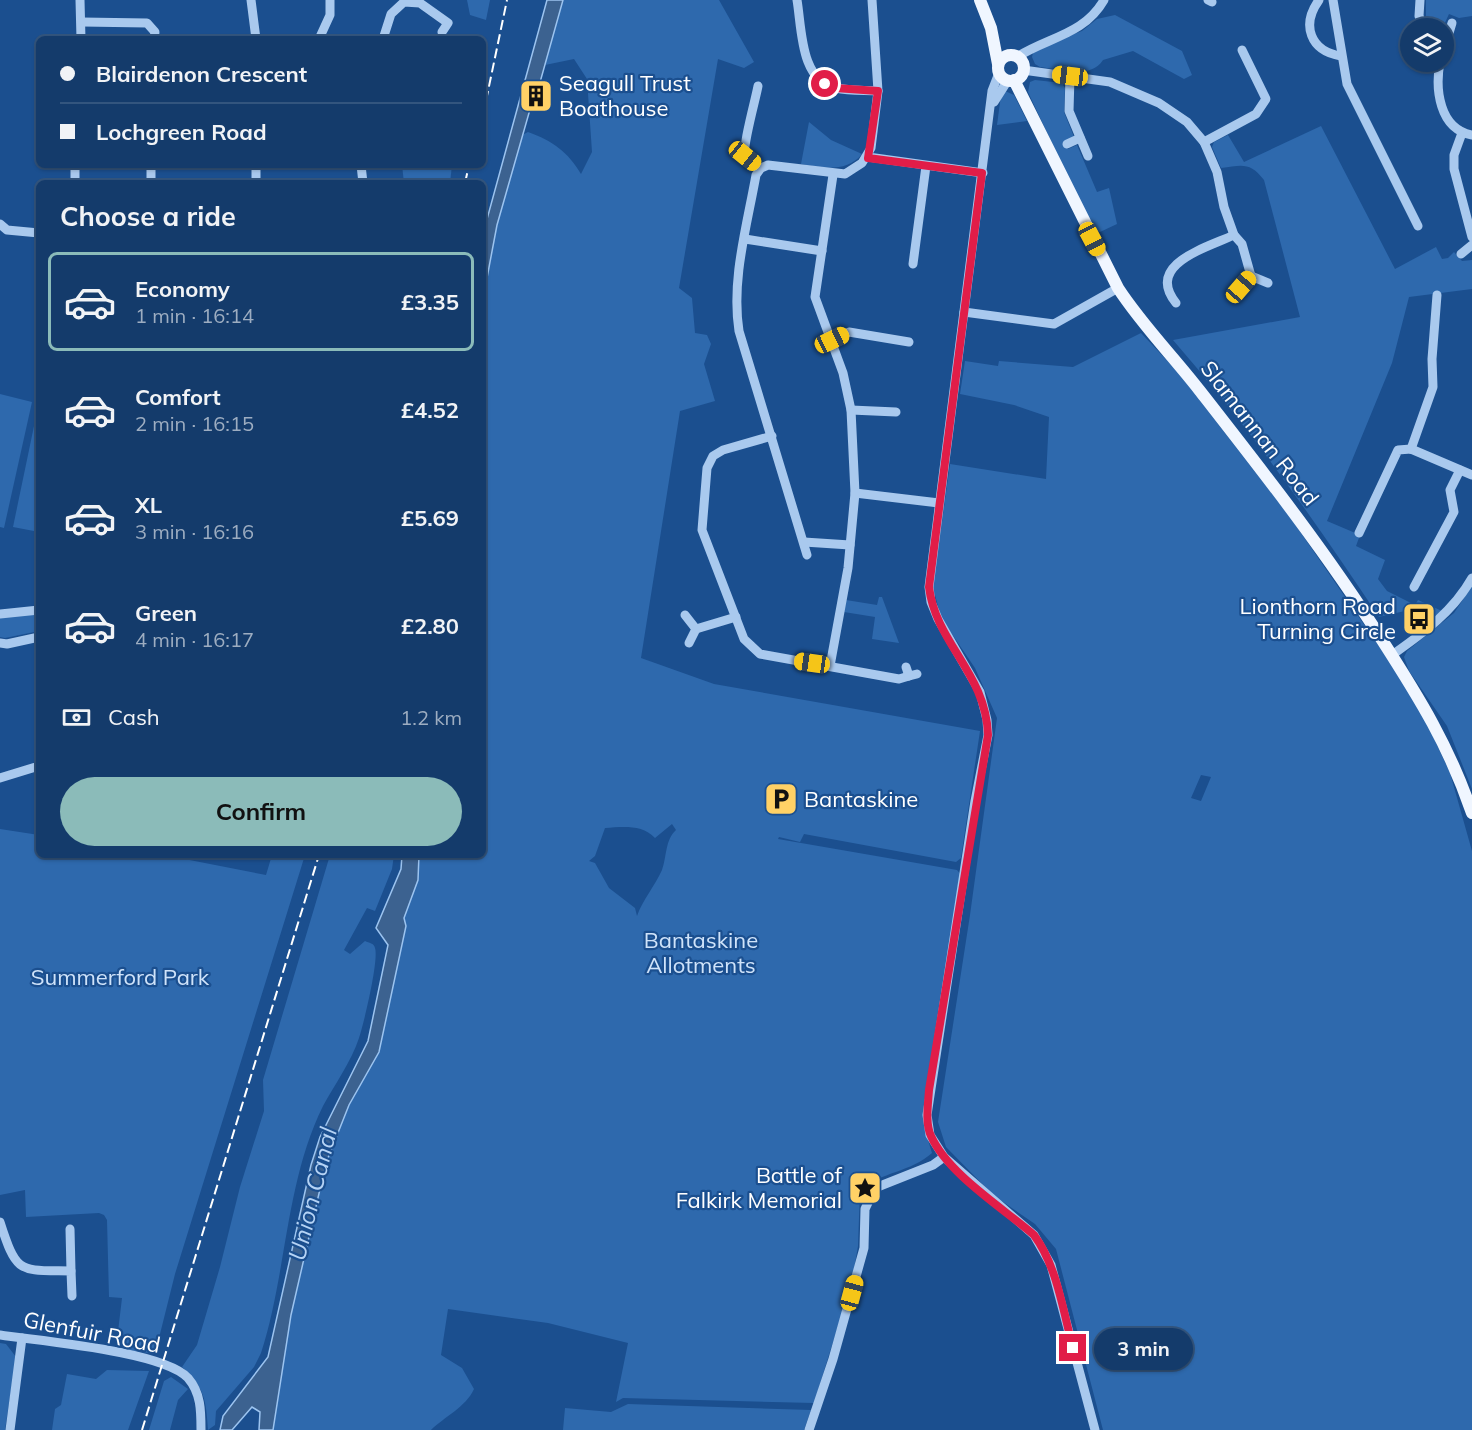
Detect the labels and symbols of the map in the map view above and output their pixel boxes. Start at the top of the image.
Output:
car [1051,65,1089,87]
place label: Seagull Trust Boathouse [559,69,691,122]
route start [811,70,838,97]
building icon: Seagull Trust Boathouse [518,78,554,114]
car [725,138,765,174]
car [1076,219,1108,259]
car [1222,268,1260,306]
car [812,324,852,356]
street label: Slamannan Road [1195,355,1325,511]
place label: Lionthorn Road Turning Circle [1240,592,1396,645]
bus stop icon: Lionthorn Road Turning Circle [1401,601,1437,637]
car [793,652,831,674]
parking icon: Bantaskine [763,781,799,817]
place label: Bantaskine [804,785,918,813]
park label: Bantaskine Allotments [644,926,758,979]
park label: Summerford Park [31,963,210,991]
water label: Union Canal [281,1124,343,1263]
place label: Battle of Falkirk Memorial [676,1161,843,1214]
place icon: Battle of Falkirk Memorial [847,1170,883,1206]
car [839,1273,865,1313]
street label: Glenfuir Road [21,1305,163,1359]
callout: 3 min [1094,1327,1193,1369]
route end [1059,1334,1086,1361]

